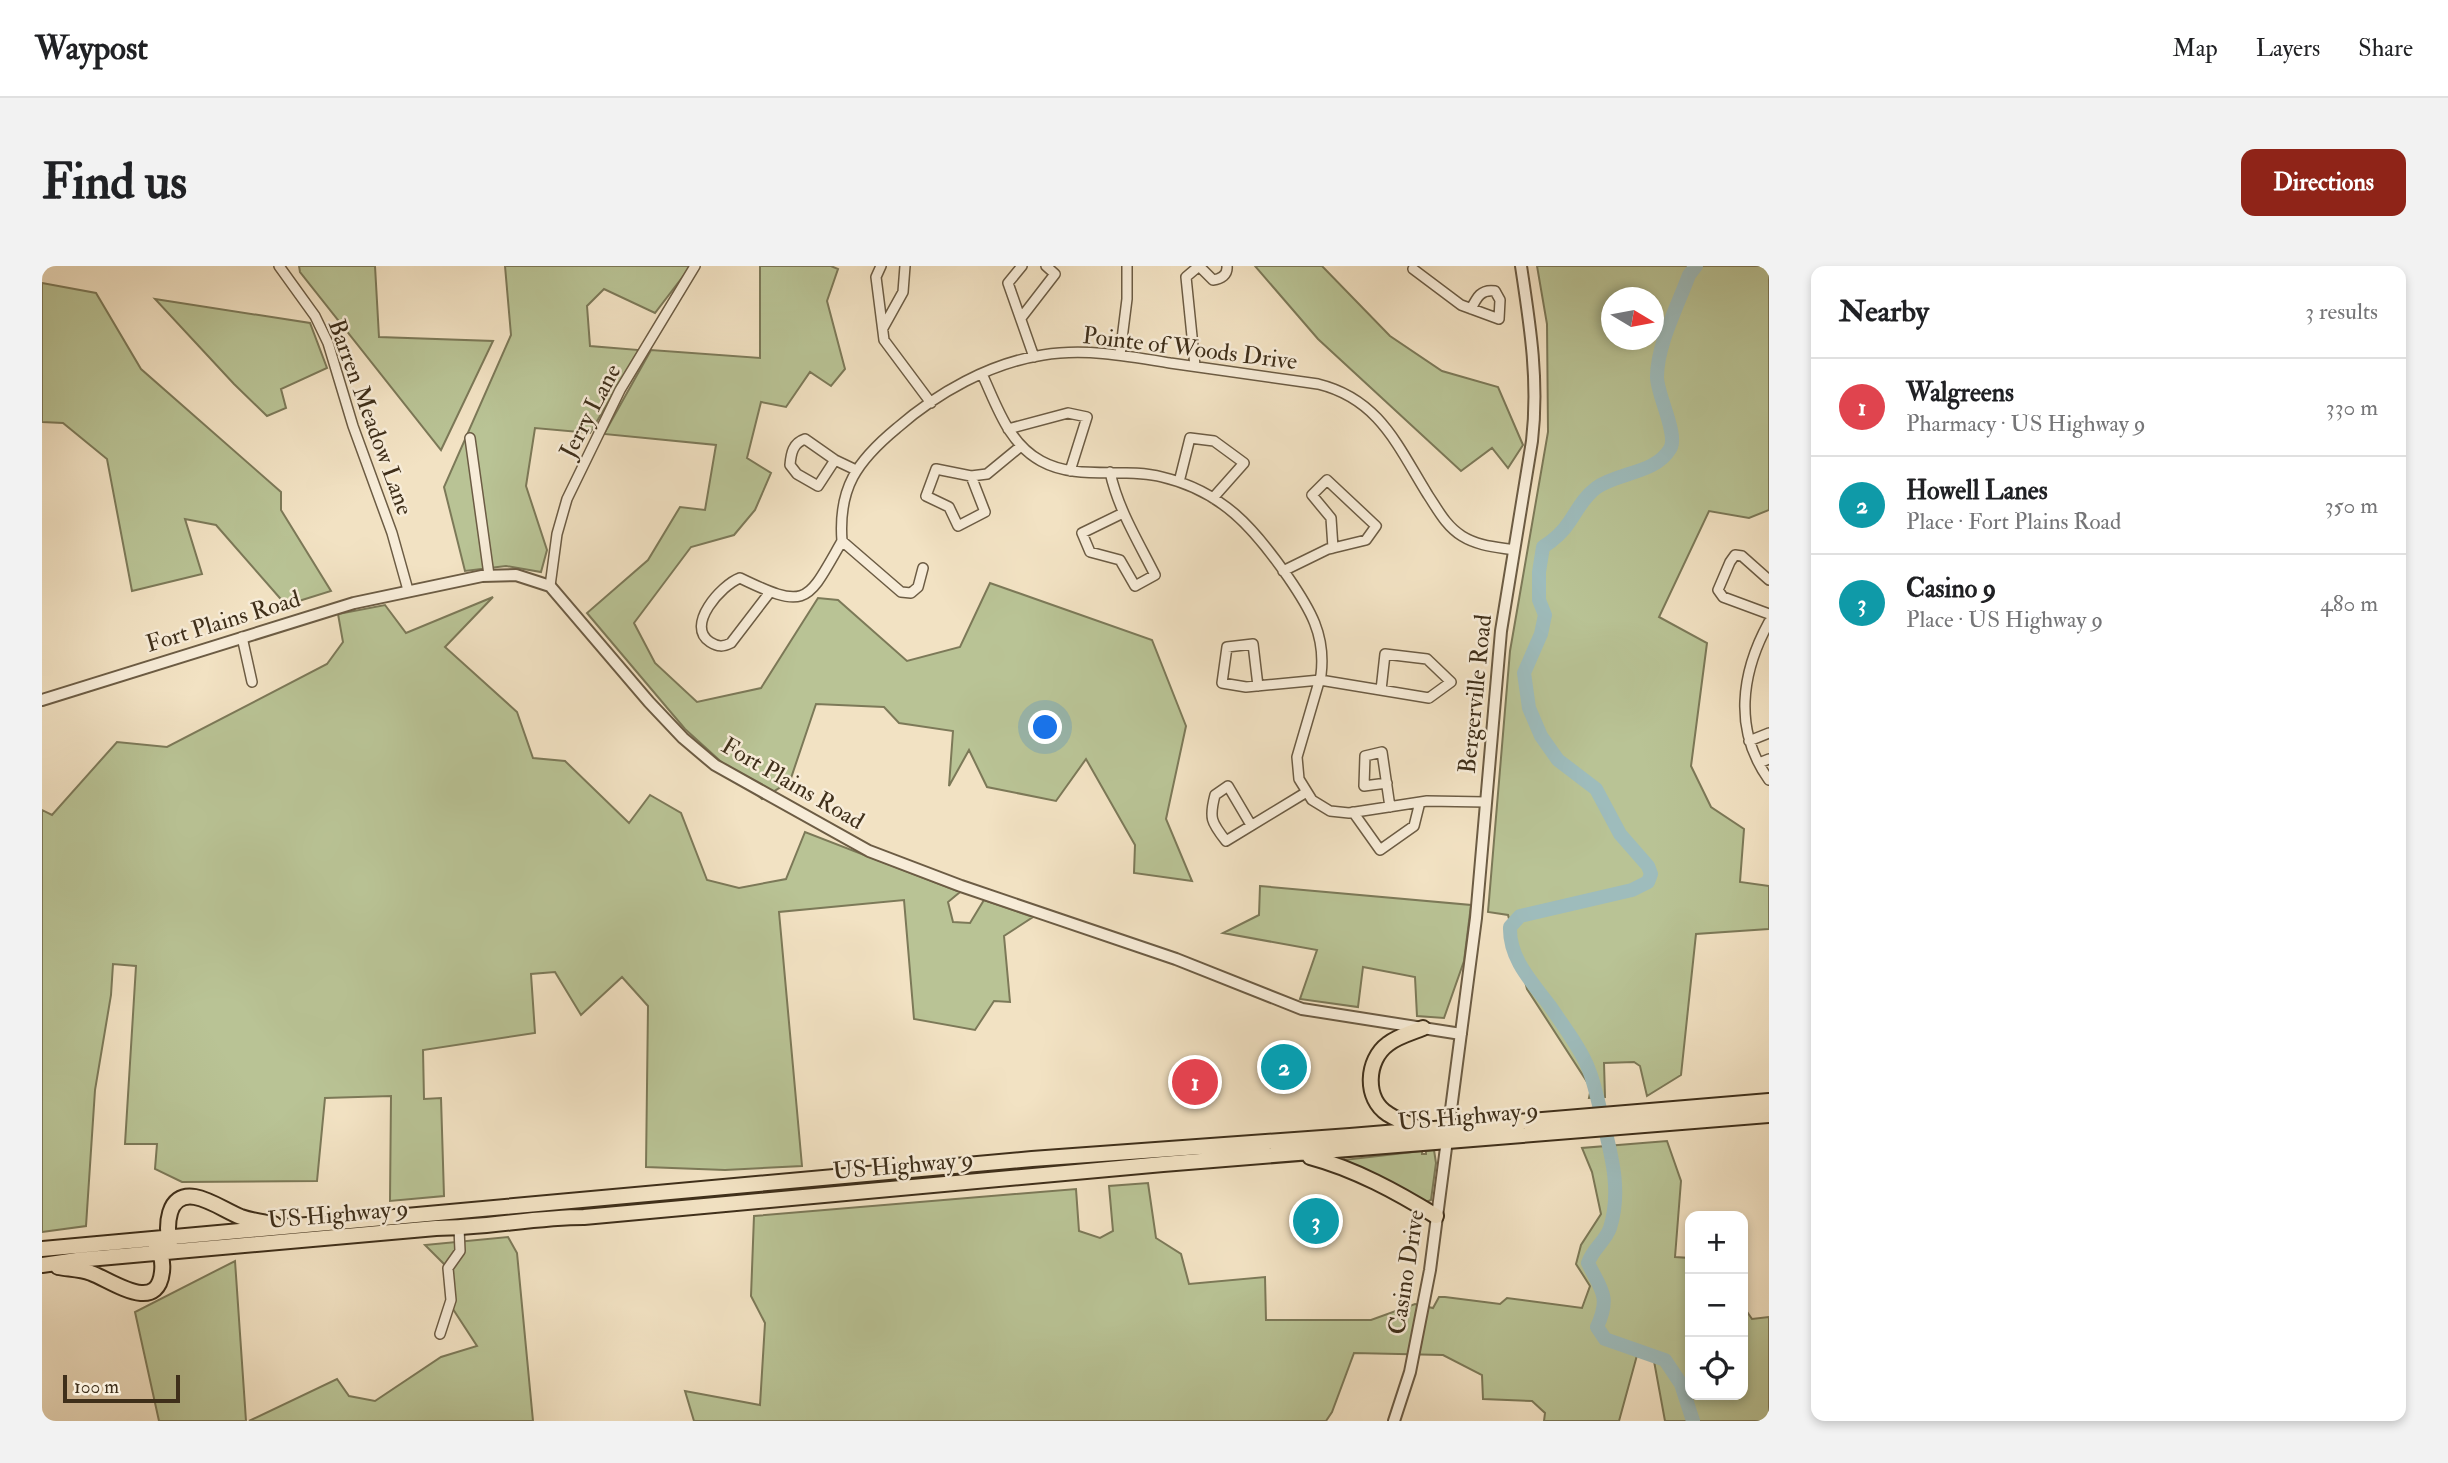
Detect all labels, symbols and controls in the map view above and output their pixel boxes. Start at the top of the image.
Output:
text: Waypost [35,28,148,69]
text: Map [2173,33,2218,64]
text: Layers [2256,33,2320,64]
text: Share [2358,33,2413,64]
button: Directions [2241,149,2406,216]
text: Find us [42,152,187,213]
north arrow [1601,287,1664,350]
text: Nearby [1839,293,1929,330]
text: 3 results [2305,297,2378,326]
street label: Barren Meadow Lane [321,315,420,519]
street label: Pointe of Woods Drive [1081,320,1299,377]
street label: Jerry Lane [552,359,628,465]
text: Walgreens [1906,377,2014,409]
text: 1 [1858,393,1866,422]
text: 330 m [2326,393,2378,422]
text: Pharmacy · US Highway 9 [1906,409,2145,438]
text: Howell Lanes [1906,475,2048,507]
text: 2 [1856,491,1868,520]
text: 350 m [2325,491,2378,520]
text: Place · Fort Plains Road [1906,507,2121,536]
text: Casino 9 [1906,573,1996,605]
street label: Fort Plains Road [142,583,304,660]
text: 3 [1858,589,1866,618]
text: 480 m [2320,589,2378,618]
text: Place · US Highway 9 [1906,605,2103,634]
street label: Bergerville Road [1452,613,1499,775]
your location [1028,710,1062,744]
street label: Fort Plains Road [716,730,870,837]
pin: 2 [1261,1041,1307,1093]
pin: 1 [1172,1056,1218,1108]
street label: US Highway 9 [1396,1095,1540,1138]
street label: US Highway 9 [831,1144,975,1187]
street label: US Highway 9 [266,1193,410,1236]
pin: 3 [1293,1195,1339,1247]
street label: Casino Drive [1381,1208,1432,1337]
map controls [1685,1211,1748,1400]
button: + [1685,1211,1748,1274]
button: − [1685,1274,1748,1337]
button: locate [1685,1337,1748,1400]
scale bar [63,1372,180,1404]
text: 100 m [74,1375,119,1399]

